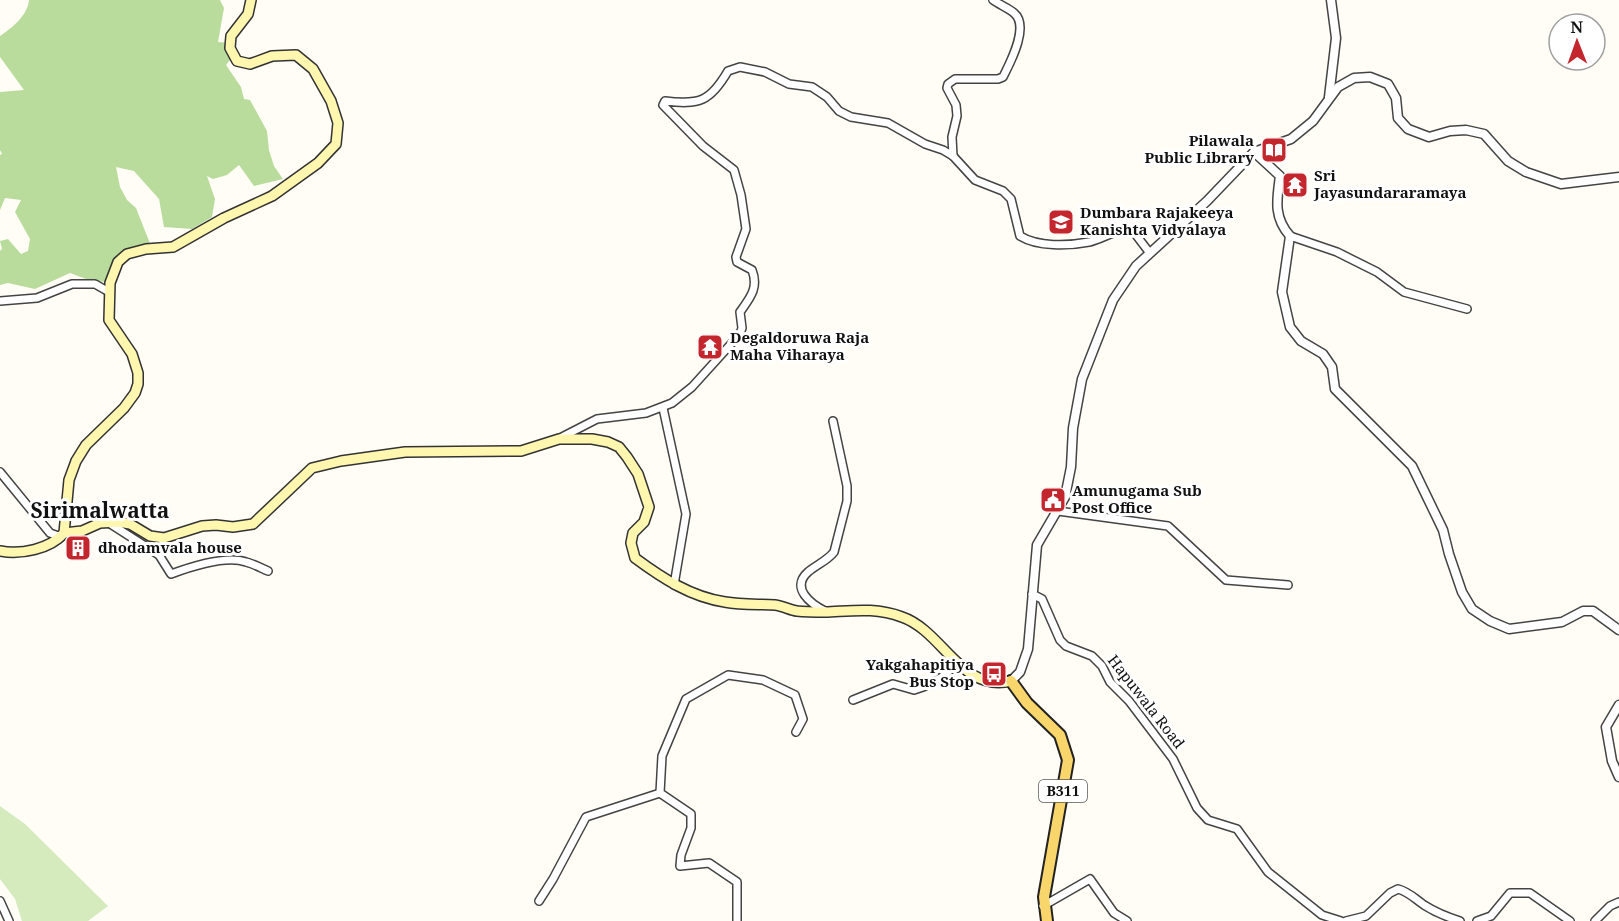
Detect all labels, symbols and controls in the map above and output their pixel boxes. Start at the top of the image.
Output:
north arrow [1547,12,1607,72]
text: N [1570,16,1584,38]
place label: Pilawala Public Library [1144,130,1254,167]
library icon: Pilawala Public Library [1259,135,1289,165]
place label: Sri Jayasundararamaya [1313,165,1467,202]
temple icon: Sri Jayasundararamaya [1280,170,1310,200]
place label: Dumbara Rajakeeya Kanishta Vidyalaya [1080,202,1233,239]
school or university icon: Dumbara Rajakeeya Kanishta Vidyalaya [1046,207,1076,237]
place label: Degaldoruwa Raja Maha Viharaya [730,327,869,364]
temple icon: Degaldoruwa Raja Maha Viharaya [695,332,725,362]
place label: Amunugama Sub Post Office [1072,480,1202,517]
public building icon: Amunugama Sub Post Office [1038,485,1068,515]
district label: Sirimalwatta [31,496,169,524]
building icon: dhodamvala house [63,533,93,563]
place label: dhodamvala house [98,537,242,557]
street label: Hapuwala Road [1104,650,1190,752]
place label: Yakgahapitiya Bus Stop [866,654,974,691]
bus stop icon: Yakgahapitiya Bus Stop [979,659,1009,689]
road number: B311 [1039,780,1087,802]

